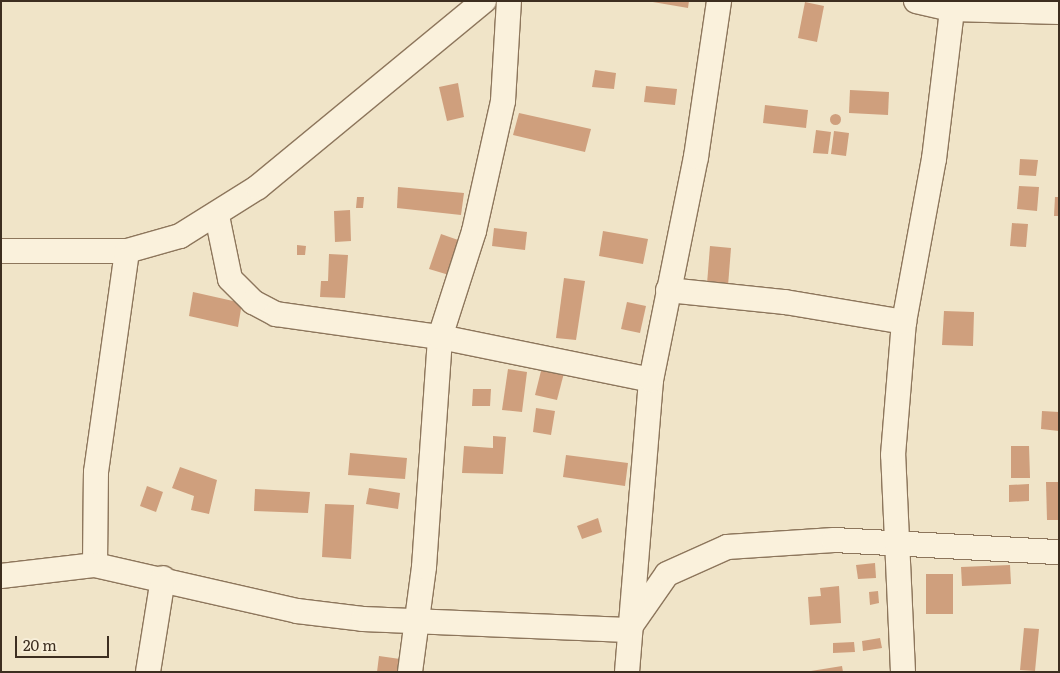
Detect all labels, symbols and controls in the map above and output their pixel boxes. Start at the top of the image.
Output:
scale bar [18,626,111,658]
text: 20 m [23,633,57,656]

